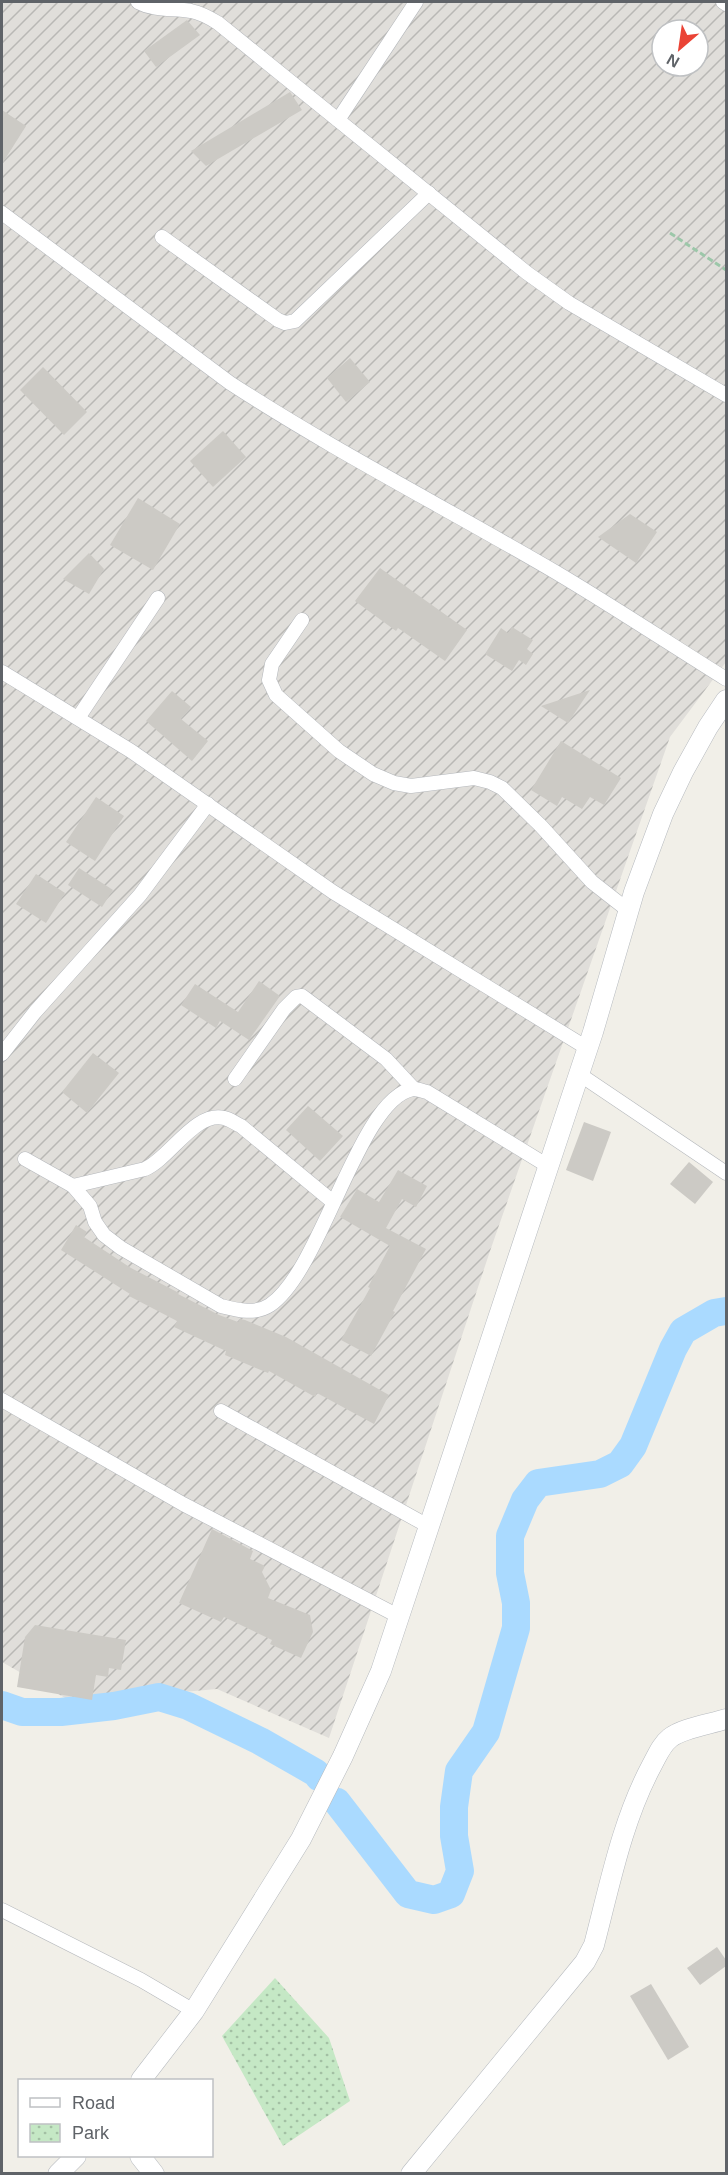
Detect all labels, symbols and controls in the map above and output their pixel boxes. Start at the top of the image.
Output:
north arrow [650,18,710,78]
text: N [664,50,682,71]
legend [18,2079,213,2157]
text: Road [72,2093,115,2113]
text: Park [72,2123,110,2143]

